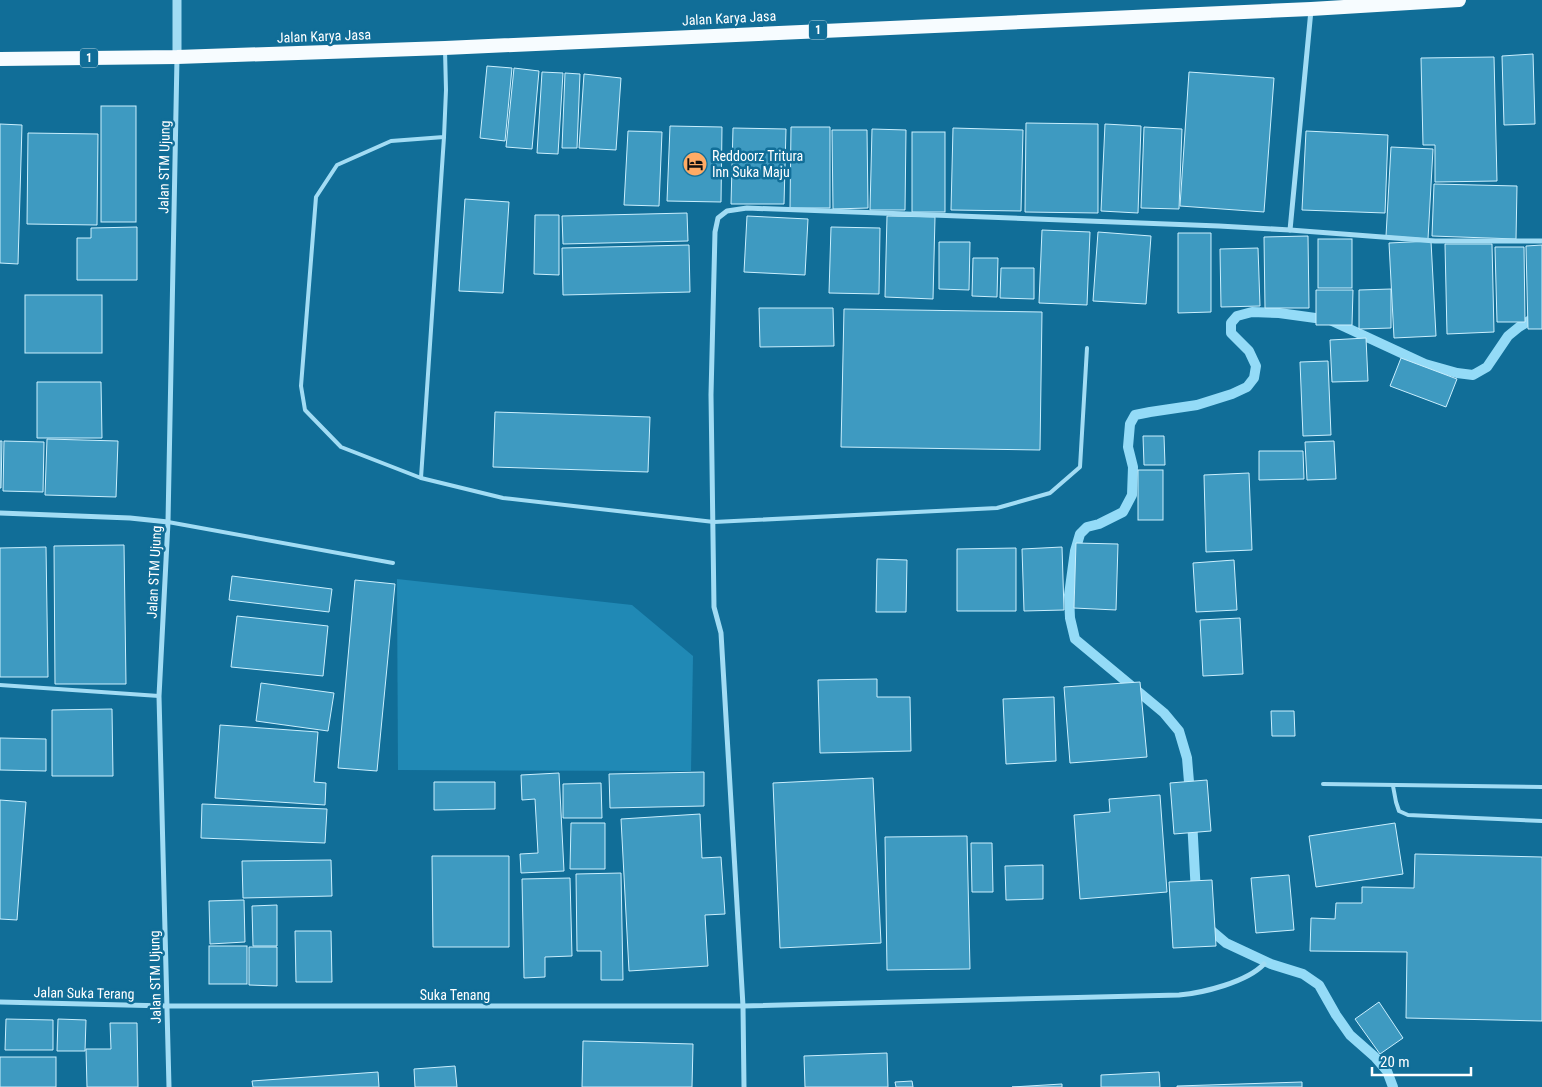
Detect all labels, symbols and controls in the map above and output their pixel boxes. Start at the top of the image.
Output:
street label: Jalan Karya Jasa [681,8,777,28]
road number: 1 [809,20,827,40]
street label: Jalan Karya Jasa [277,26,371,46]
road number: 1 [80,48,98,68]
street label: Jalan STM Ujung [155,120,173,214]
place label: Reddoorz Tritura Inn Suka Maju [712,148,803,180]
hotel icon: Reddoorz Tritura Inn Suka Maju [682,151,708,177]
street label: Jalan STM Ujung [144,525,164,619]
street label: Jalan STM Ujung [146,930,164,1024]
street label: Jalan Suka Terang [33,984,135,1002]
street label: Suka Tenang [420,987,490,1003]
scale bar [1372,1044,1471,1076]
text: 20 m [1380,1053,1410,1071]

